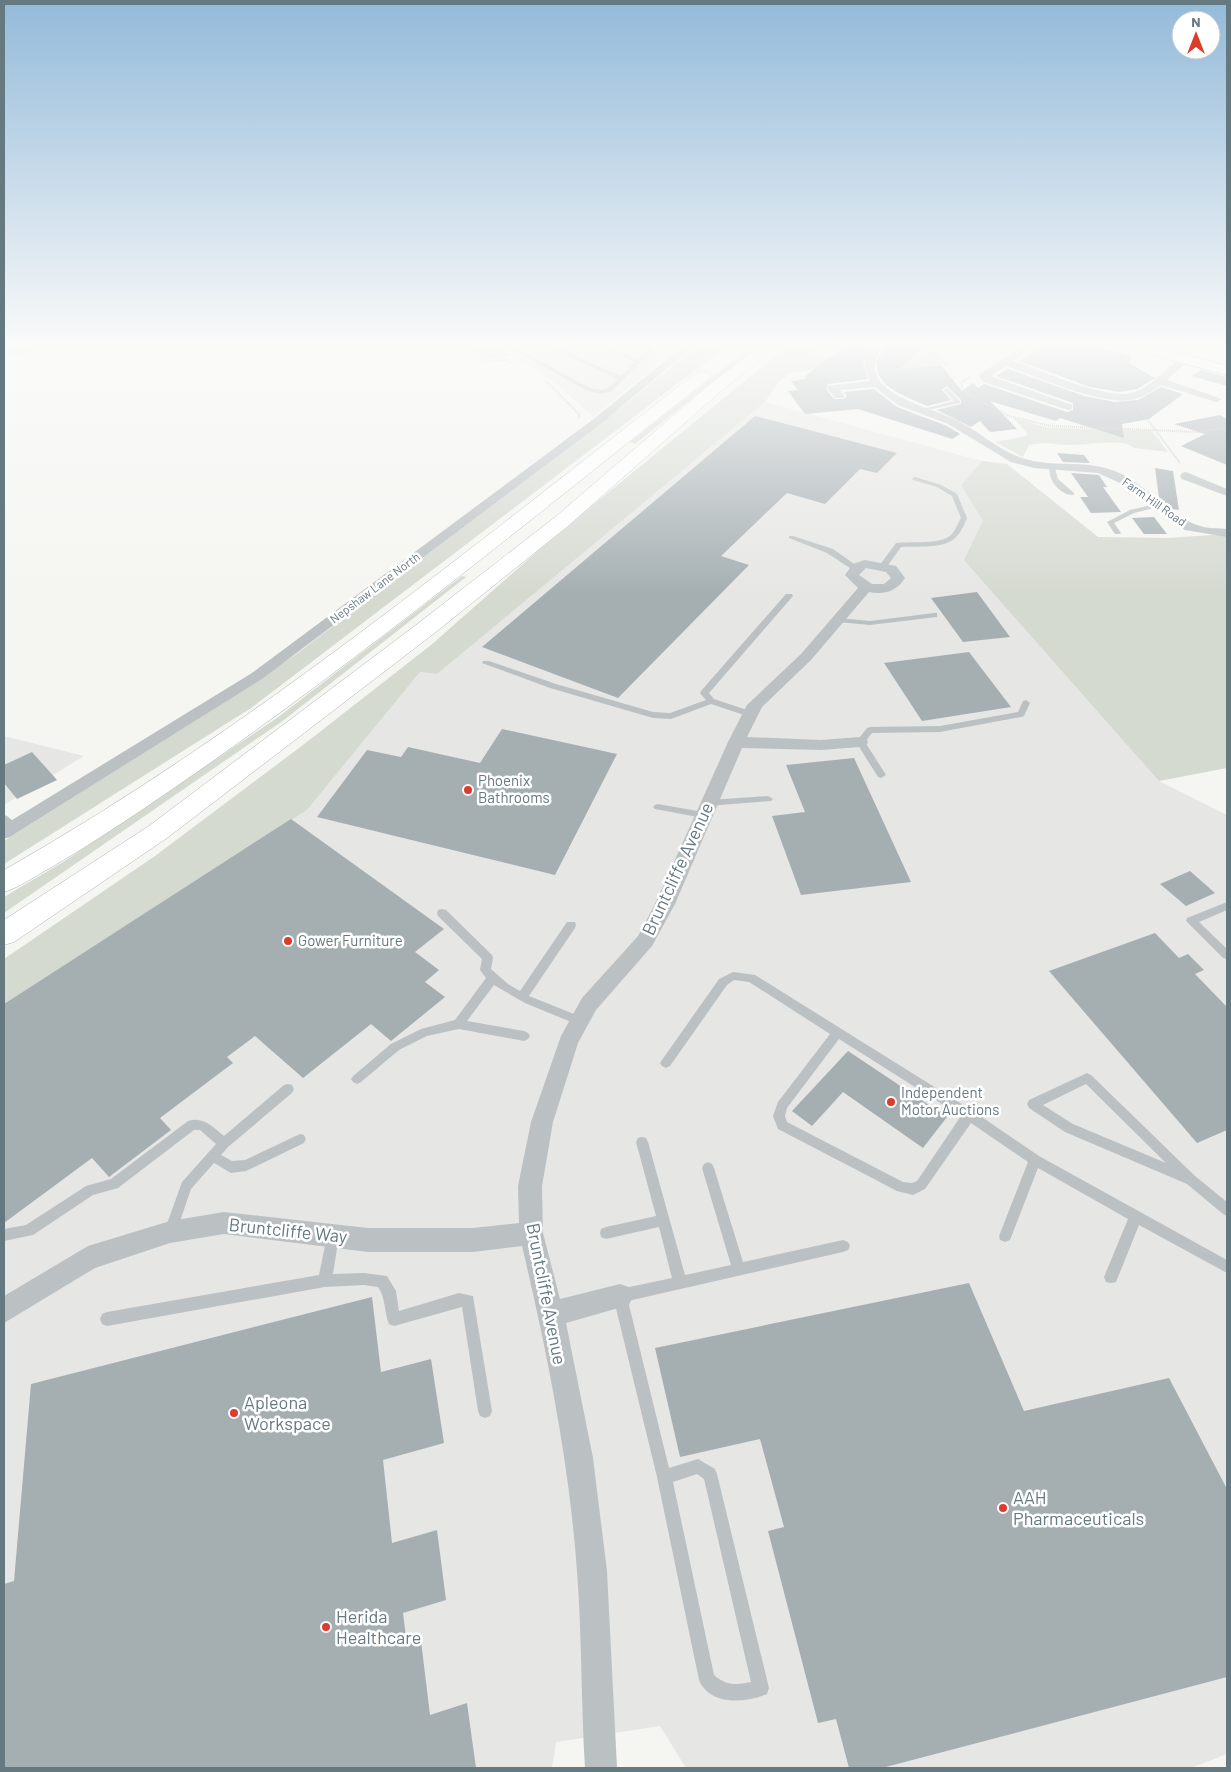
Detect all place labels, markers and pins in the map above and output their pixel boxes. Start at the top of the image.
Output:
place label: Phoenix Bathrooms [478,771,550,806]
marker: Phoenix Bathrooms [462,784,474,796]
place label: Gower Furniture [298,931,403,949]
marker: Gower Furniture [282,935,294,947]
place label: Independent Motor Auctions [901,1083,999,1118]
marker: Independent Motor Auctions [885,1096,897,1108]
place label: Apleona Workspace [244,1391,331,1434]
marker: Apleona Workspace [228,1407,240,1419]
place label: AAH Pharmaceuticals [1013,1486,1144,1529]
marker: AAH Pharmaceuticals [997,1502,1009,1514]
place label: Herida Healthcare [336,1605,421,1648]
marker: Herida Healthcare [320,1621,332,1633]

